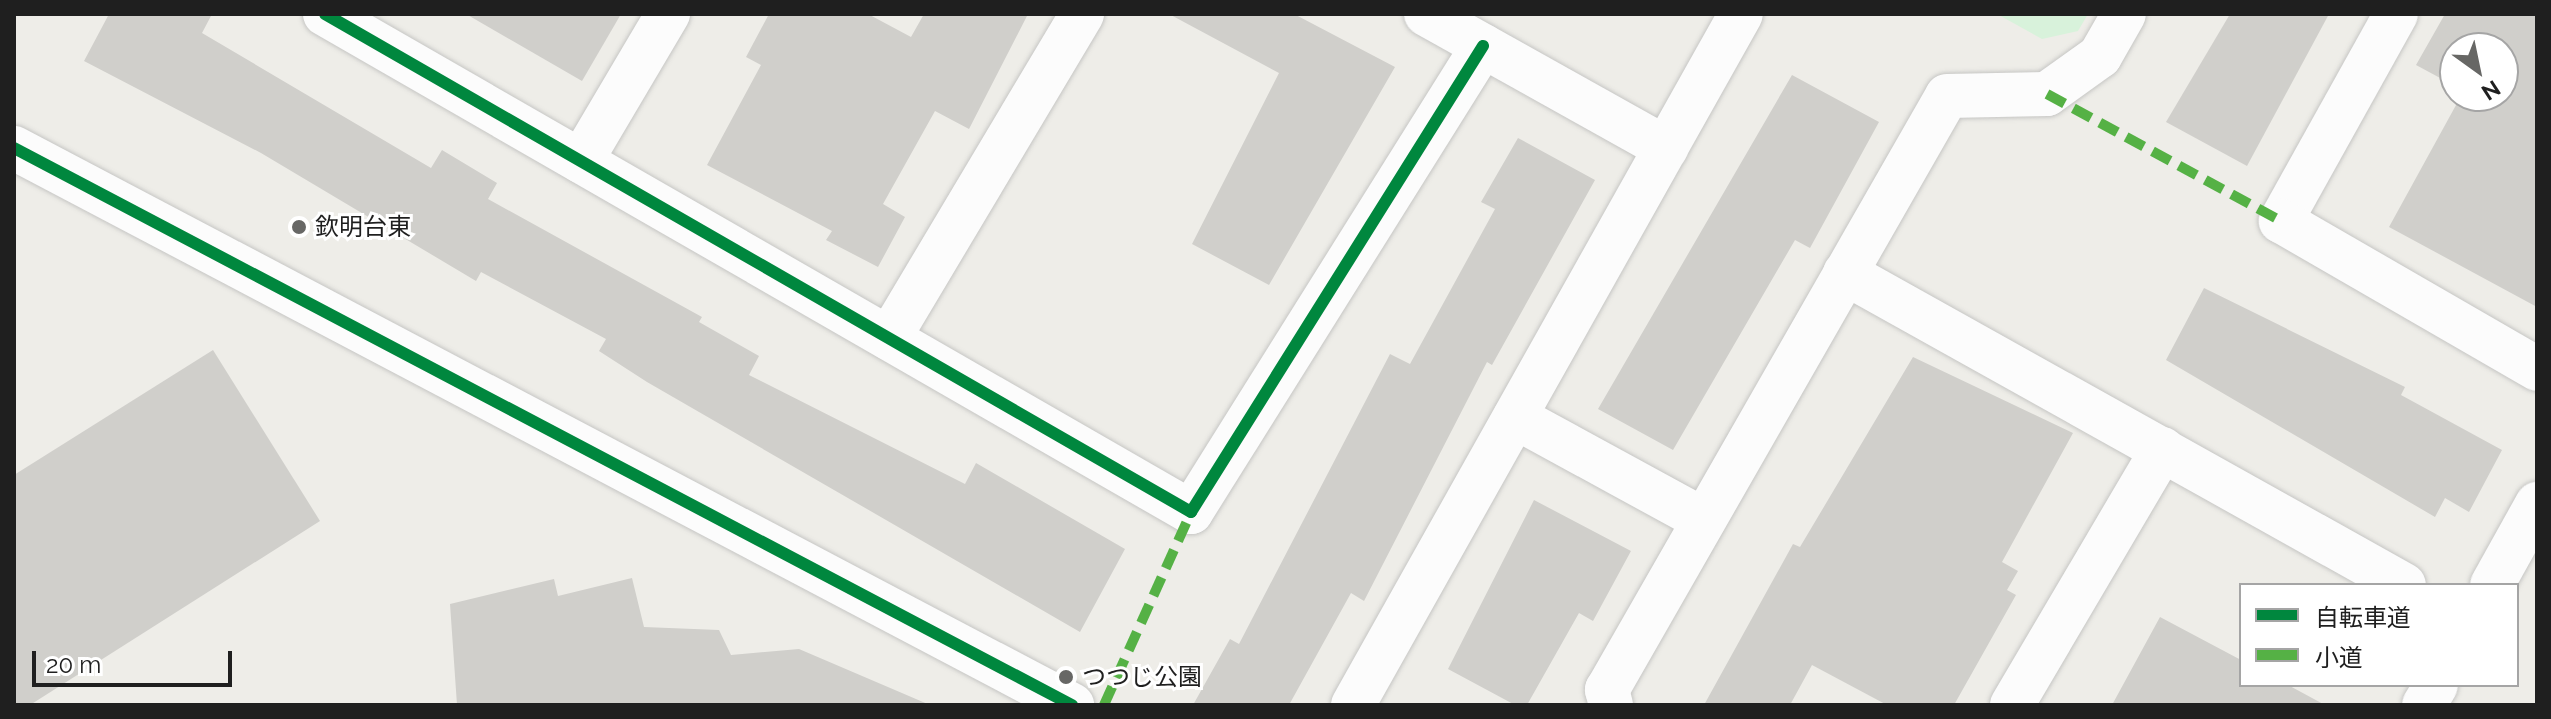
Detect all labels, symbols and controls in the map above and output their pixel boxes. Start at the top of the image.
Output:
north arrow [2439,32,2519,112]
text: N [2477,75,2505,106]
place label: 欽明台東 [315,213,411,241]
marker: 欽明台東 [290,218,308,236]
legend [2239,583,2519,687]
text: 自転車道 [2315,603,2411,632]
scale bar [36,635,236,685]
text: 小道 [2315,643,2363,672]
text: 20 m [46,650,101,679]
place label: つつじ公園 [1082,663,1202,691]
marker: つつじ公園 [1057,668,1075,686]

